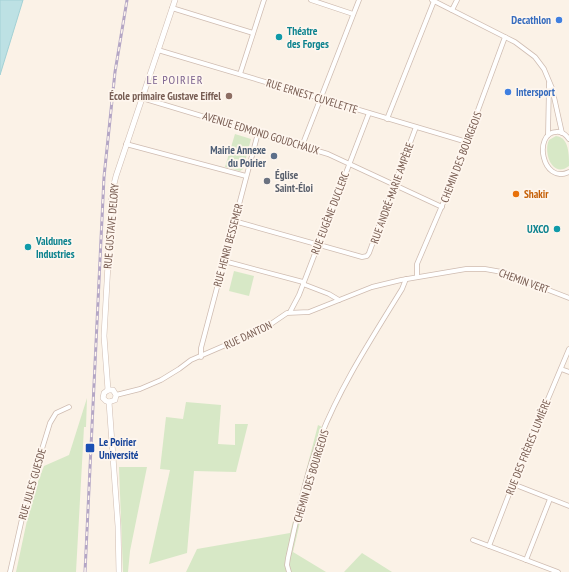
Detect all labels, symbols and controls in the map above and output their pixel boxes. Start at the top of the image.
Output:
place label: Decathlon [511,13,551,27]
marker: Decathlon [554,15,564,25]
place label: Théatre des Forges [287,24,329,51]
marker: Théatre des Forges [274,32,284,42]
district label: LE POIRIER [147,72,203,87]
street label: RUE ERNEST CUVELETTE [265,75,360,117]
place label: Intersport [516,85,556,99]
marker: Intersport [503,87,513,97]
place label: École primaire Gustave Eiffel [109,89,221,103]
marker: École primaire Gustave Eiffel [224,91,234,101]
street label: AVENUE EDMOND GOUDCHAUX [201,109,321,158]
street label: CHEMIN DES BOURGEOIS [437,109,485,204]
street label: RUE ANDRÉ-MARIE AMPÈRE [367,140,417,245]
place label: Mairie Annexe du Poirier [210,143,267,170]
marker: Mairie Annexe du Poirier [269,151,279,161]
place label: Église Saint-Éloi [275,168,313,195]
street label: RUE EUGÈNE DUCLERC [308,170,352,256]
marker: Église Saint-Éloi [262,176,272,186]
street label: RUE GUSTAVE DELORY [100,183,122,269]
place label: Shakir [524,187,549,201]
marker: Shakir [511,189,521,199]
street label: RUE HENRI BESSEMER [210,202,246,288]
place label: UXCO [527,222,549,236]
marker: UXCO [552,224,562,234]
place label: Valdunes Industries [35,234,75,261]
marker: Valdunes Industries [23,242,33,252]
street label: CHEMIN VERT [497,265,551,297]
street label: RUE DANTON [222,318,274,352]
street label: RUE DES FRÈRES LUMIÈRE [502,397,554,497]
street label: CHEMIN DES BOURGEOIS [290,428,332,524]
place label: Le Poirier Université [99,435,139,462]
marker: Le Poirier Université [84,442,96,454]
street label: RUE JULES GUESDE [15,446,49,521]

